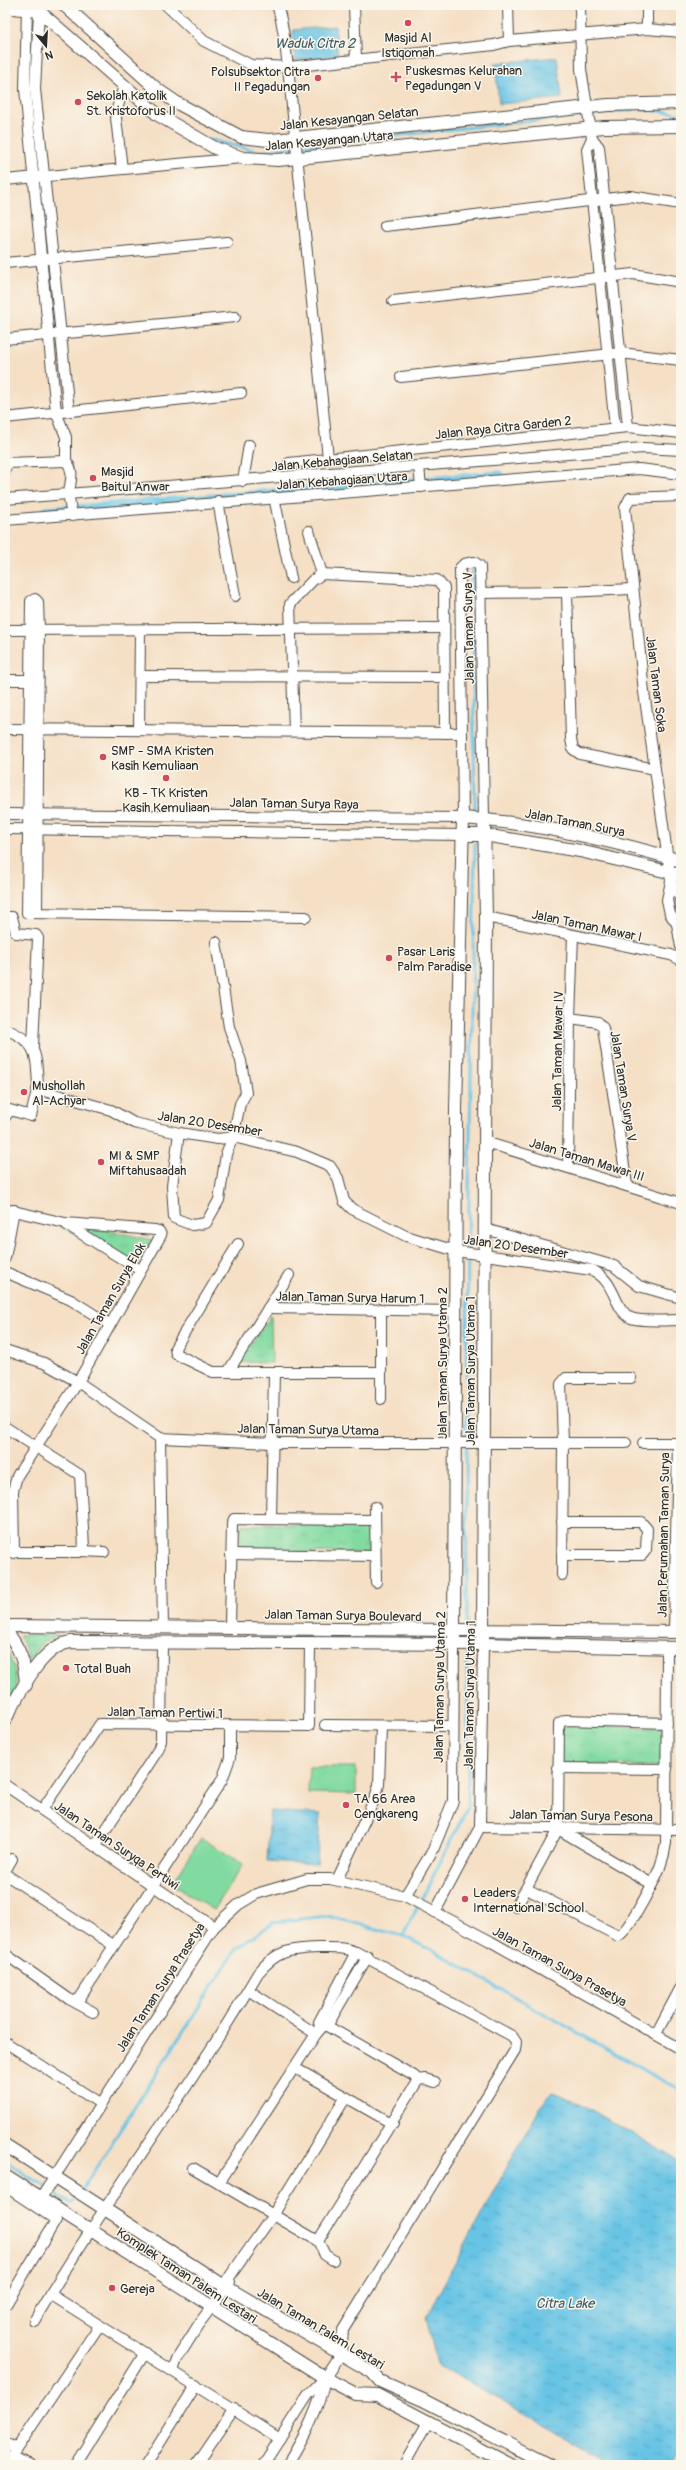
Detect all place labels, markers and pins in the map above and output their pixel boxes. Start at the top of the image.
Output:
marker: Masjid Al Istiqomah [403,18,413,28]
place label: Masjid Al Istiqomah [381,30,435,61]
place label: Puskesmas Kelurahan Pegadungan V [405,63,522,94]
place label: Polsubsektor Citra II Pegadungan [211,64,310,95]
marker: Puskesmas Kelurahan Pegadungan V [390,71,402,83]
marker: Polsubsektor Citra II Pegadungan [313,73,323,83]
place label: Sekolah Katolik St. Kristoforus II [86,88,176,119]
marker: Sekolah Katolik St. Kristoforus II [73,97,83,107]
place label: Masjid Baitul Anwar [101,464,170,495]
marker: Masjid Baitul Anwar [88,473,98,483]
place label: SMP - SMA Kristen Kasih Kemuliaan [111,743,214,774]
marker: SMP - SMA Kristen Kasih Kemuliaan [98,752,108,762]
marker: KB - TK Kristen Kasih Kemuliaan [161,773,171,783]
place label: KB - TK Kristen Kasih Kemuliaan [122,785,210,816]
place label: Pasar Laris Palm Paradise [397,944,472,975]
marker: Pasar Laris Palm Paradise [384,953,394,963]
place label: Mushollah Al-Achyar [32,1078,87,1109]
marker: Mushollah Al-Achyar [19,1087,29,1097]
place label: MI & SMP Miftahusaadah [109,1148,186,1179]
marker: MI & SMP Miftahusaadah [96,1157,106,1167]
place label: Total Buah [74,1661,131,1677]
marker: Total Buah [61,1663,71,1673]
place label: TA 66 Area Cengkareng [354,1791,418,1822]
marker: TA 66 Area Cengkareng [341,1800,351,1810]
place label: Leaders International School [473,1885,584,1916]
marker: Leaders International School [460,1894,470,1904]
place label: Gereja [120,2281,155,2297]
marker: Gereja [107,2283,117,2293]

